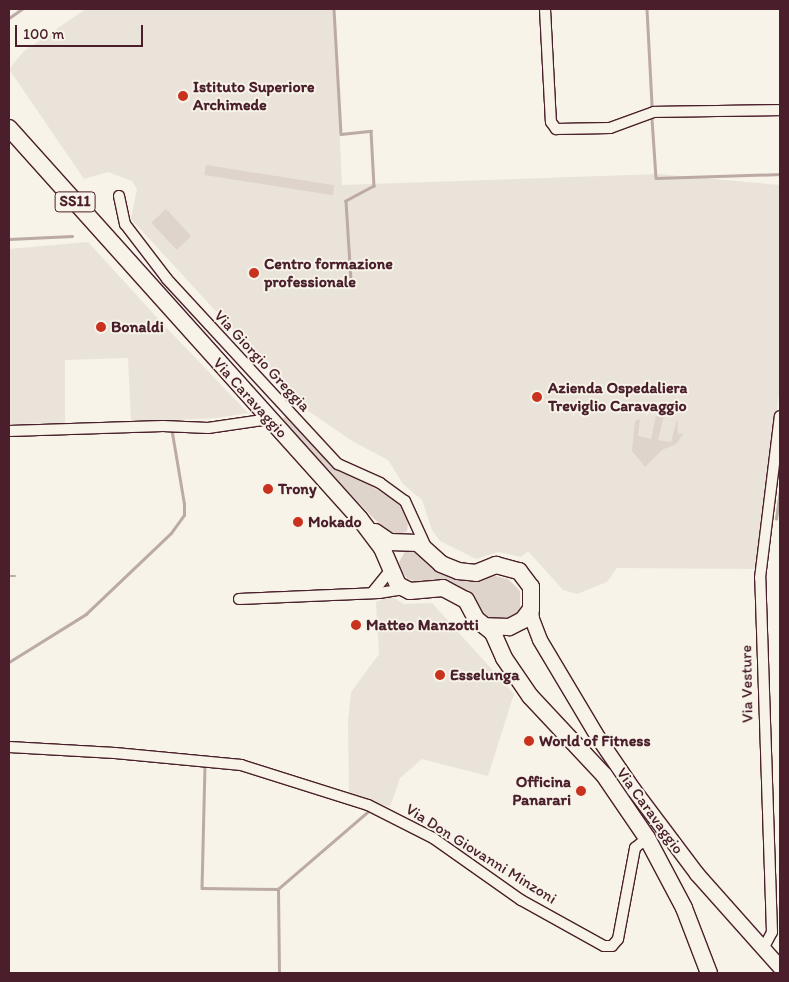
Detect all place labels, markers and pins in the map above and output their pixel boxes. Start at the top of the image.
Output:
place label: Istituto Superiore Archimede [193,77,315,115]
marker: Istituto Superiore Archimede [177,90,189,102]
place label: Centro formazione professionale [264,254,392,292]
marker: Centro formazione professionale [248,267,260,279]
place label: Bonaldi [111,317,164,337]
marker: Bonaldi [95,321,107,333]
place label: Azienda Ospedaliera Treviglio Caravaggio [548,378,687,416]
marker: Azienda Ospedaliera Treviglio Caravaggio [530,390,544,404]
place label: Trony [278,479,316,499]
marker: Trony [262,483,274,495]
place label: Mokado [308,512,362,532]
marker: Mokado [292,516,304,528]
place label: Matteo Manzotti [366,615,478,635]
marker: Matteo Manzotti [350,619,362,631]
place label: Esselunga [450,665,519,685]
marker: Esselunga [434,669,446,681]
place label: World of Fitness [539,731,650,751]
marker: World of Fitness [523,735,535,747]
place label: Officina Panarari [512,772,571,810]
marker: Officina Panarari [575,785,587,797]

